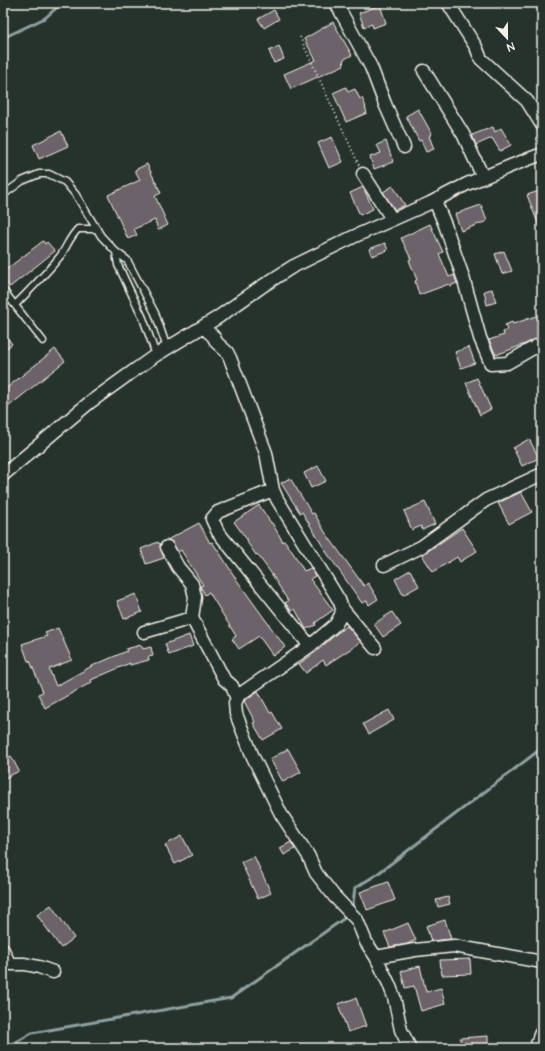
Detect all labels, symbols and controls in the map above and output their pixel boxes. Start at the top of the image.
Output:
north arrow [487,18,527,58]
text: N [504,39,517,55]

